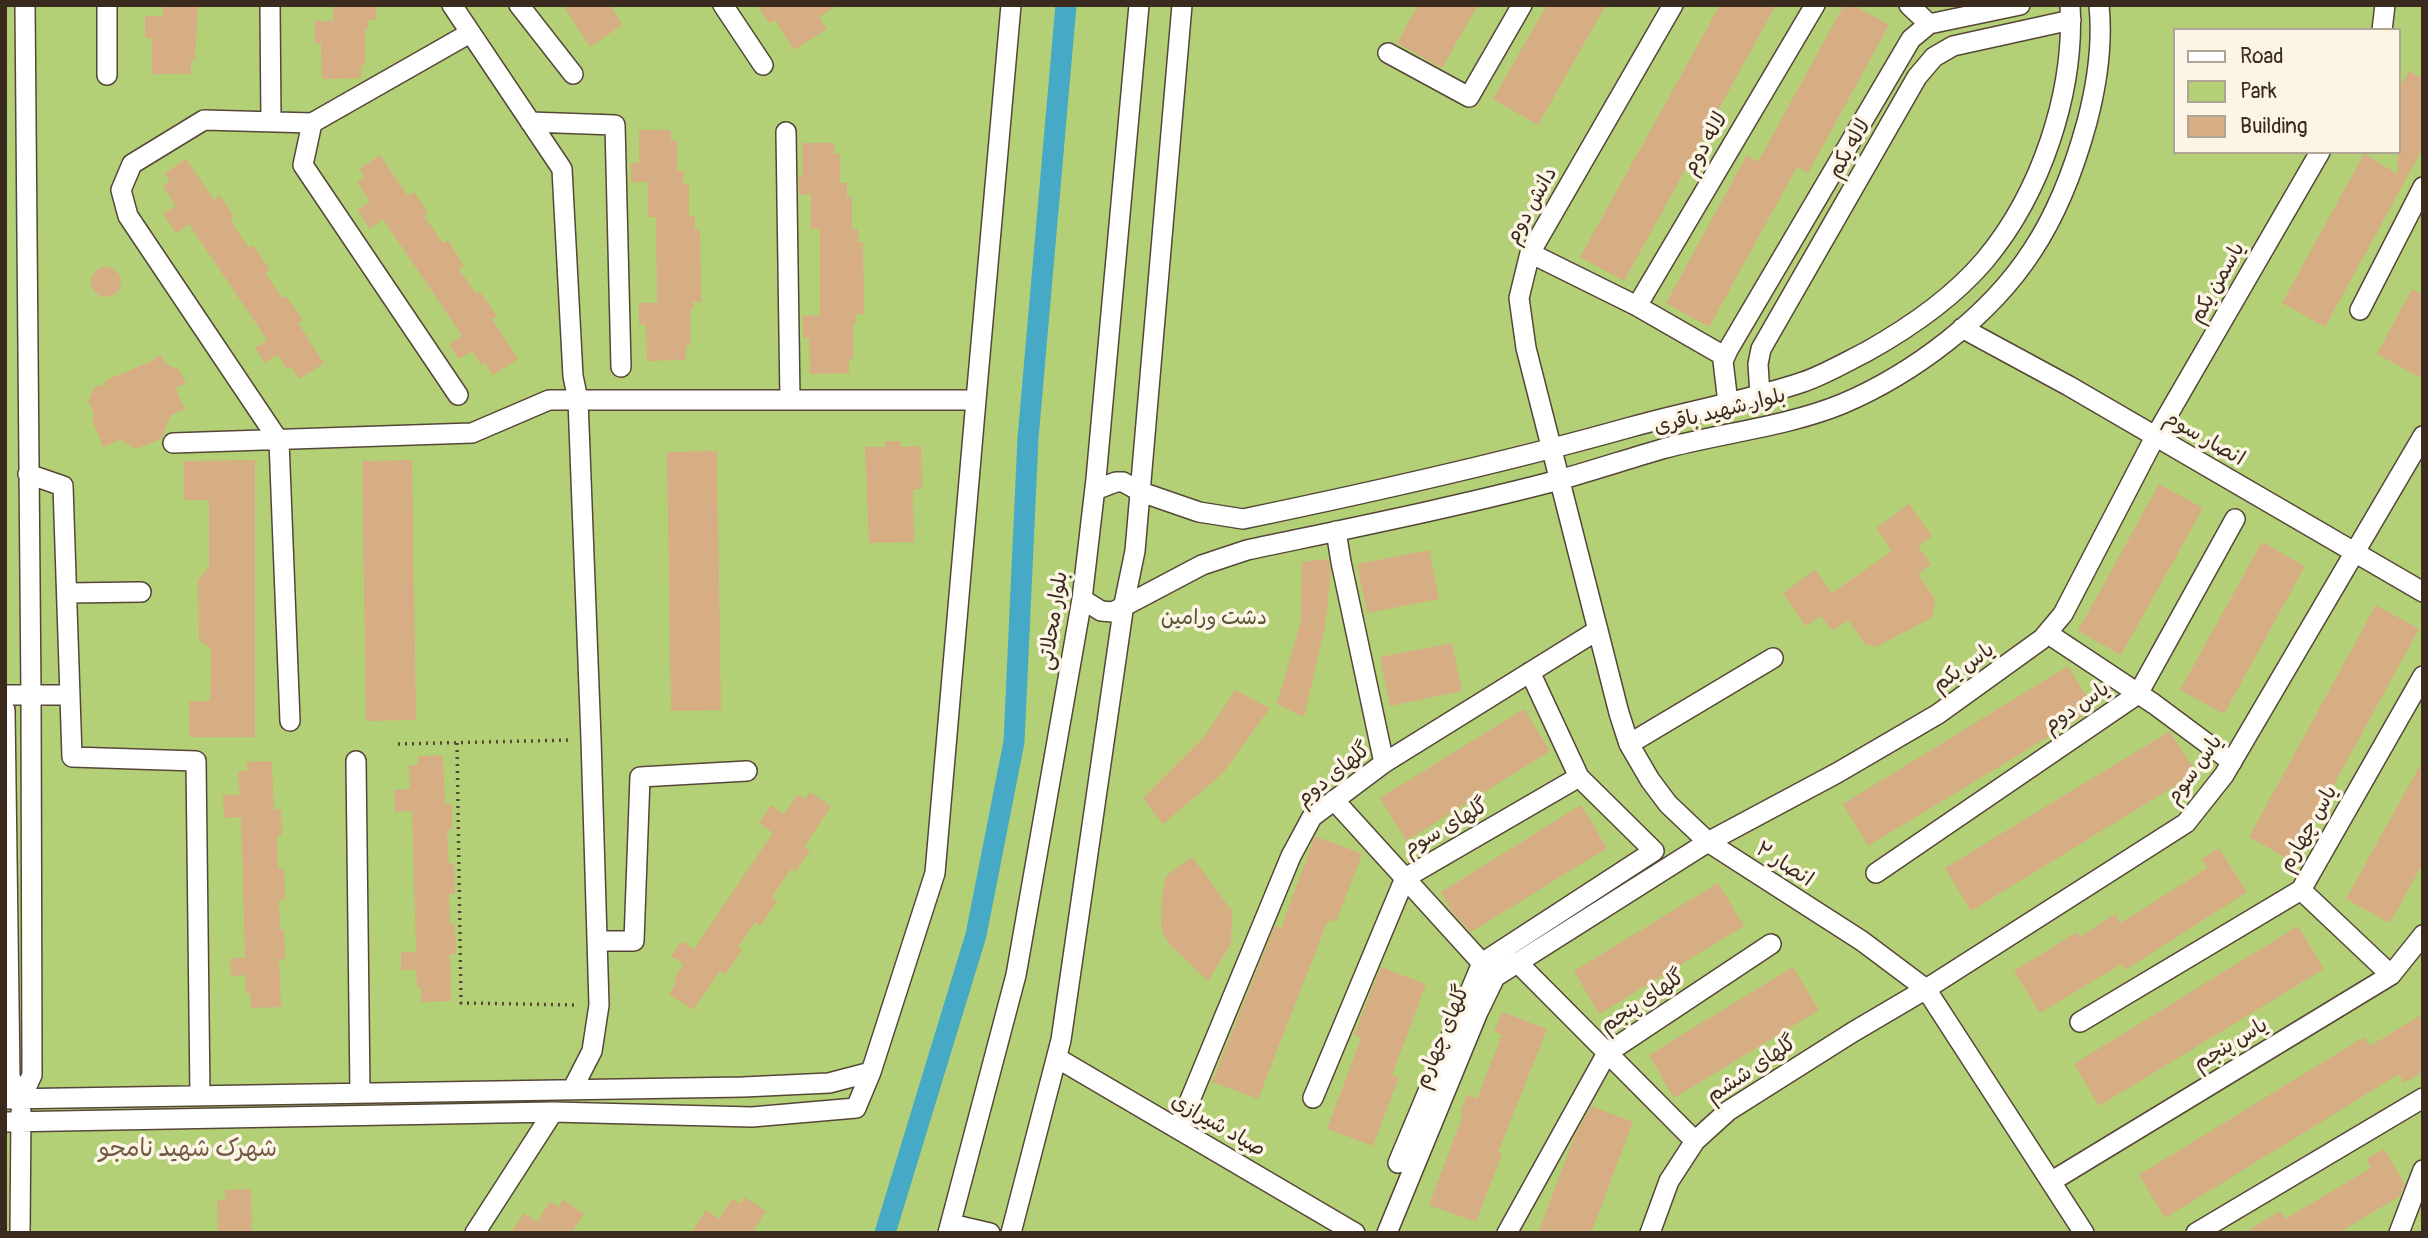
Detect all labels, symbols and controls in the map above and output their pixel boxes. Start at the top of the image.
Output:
legend [2172,28,2400,154]
text: Road [2240,43,2284,70]
text: Park [2240,78,2277,105]
street label: لاله دوم [1678,108,1734,180]
text: Building [2240,113,2307,140]
street label: لاله یکم [1823,115,1877,183]
street label: دانش دوم [1501,163,1563,249]
street label: یاسمن یکم [2185,238,2251,328]
street label: بلوار شهید باقری [1651,383,1789,441]
street label: انصار سوم [2159,406,2249,472]
street label: بلوار محلاتی [1034,570,1074,672]
park label: دشت ورامین [1161,606,1267,632]
street label: یاس یکم [1928,638,2000,698]
street label: یاس دوم [2039,677,2115,739]
street label: یاس سوم [2161,730,2229,810]
street label: گلهای دوم [1292,738,1376,812]
street label: یاس چهارم [2274,781,2344,877]
street label: گلهای سوم [1399,794,1493,862]
street label: انصار ۲ [1750,837,1818,893]
street label: گلهای پنجم [1596,965,1690,1039]
street label: گلهای چهارم [1410,982,1476,1092]
street label: یاس پنجم [2189,1013,2273,1077]
street label: گلهای ششم [1702,1031,1802,1109]
street label: صیاد شیرازی [1166,1089,1270,1163]
district label: شهرک شهید نامجو [99,1136,277,1164]

